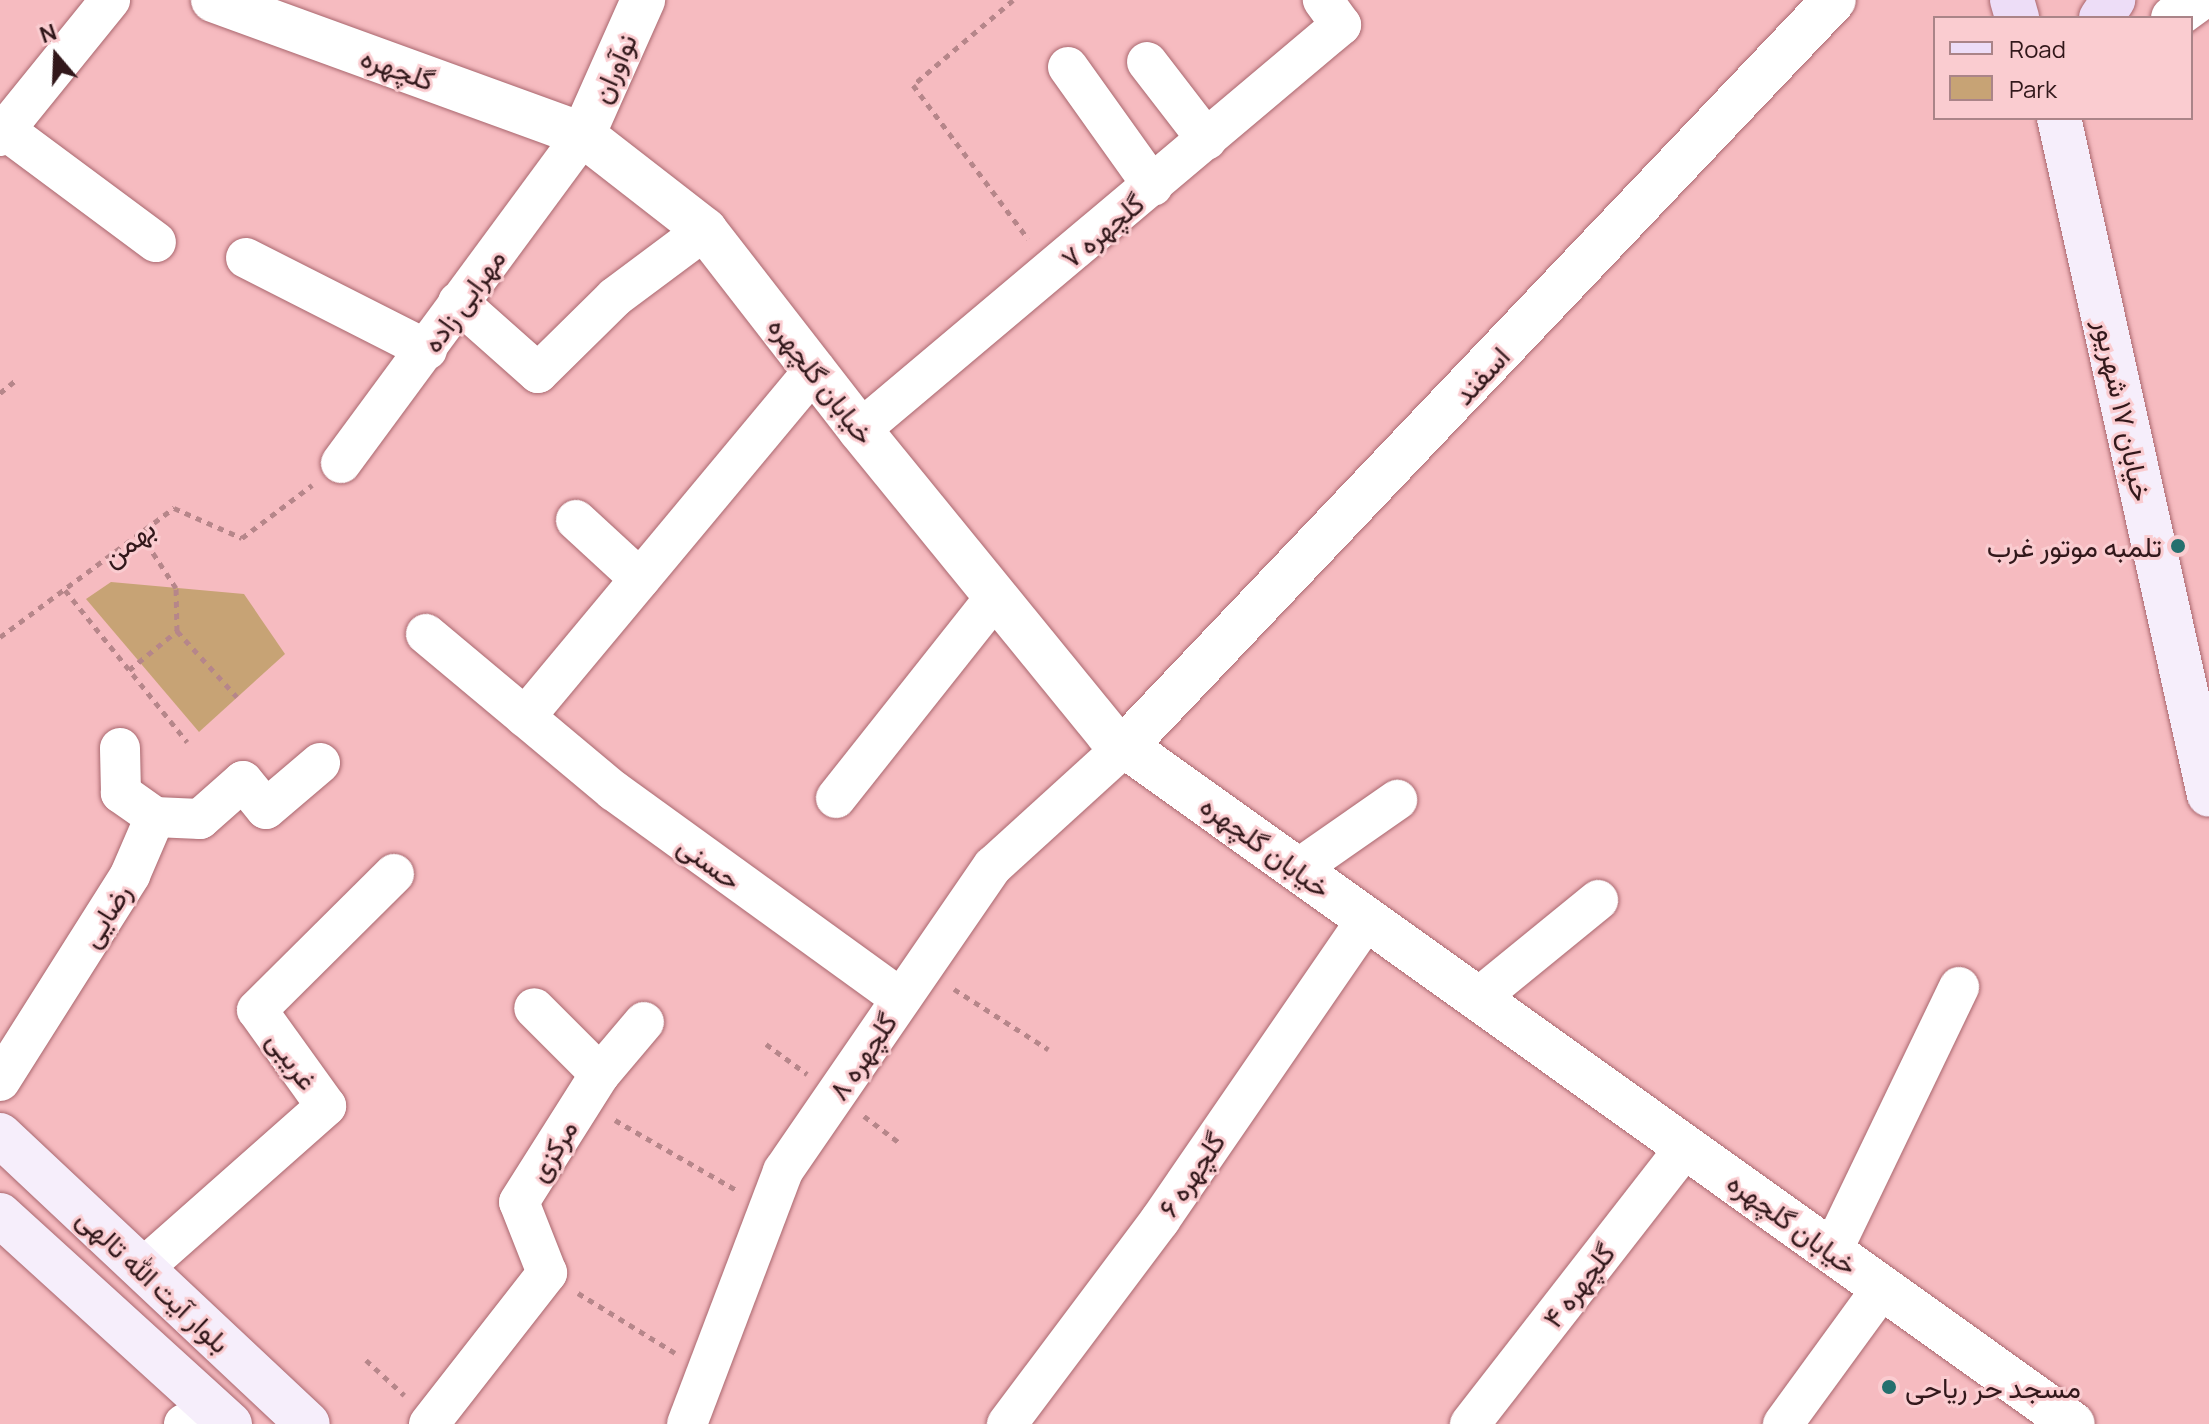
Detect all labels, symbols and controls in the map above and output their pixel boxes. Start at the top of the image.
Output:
north arrow [16,16,96,96]
legend [1933,16,2193,120]
text: N [36,17,61,50]
street label: نوآوران [583,28,643,108]
text: Road [2009,32,2066,65]
street label: گلچهره [357,39,439,97]
text: Park [2009,72,2057,105]
street label: گلچهره ۷ [1054,186,1150,274]
street label: مهرابی زاده [414,242,512,358]
street label: خیابان گلچهره [762,310,882,450]
street label: خیابان ۱۷ شهریور [2088,316,2160,504]
street label: اسفند [1446,339,1516,411]
street label: بهمن [95,511,161,573]
place label: تلمبه موتور غرب [1987,529,2162,563]
marker: تلمبه موتور غرب [2169,537,2187,555]
street label: خیابان گلچهره [1194,788,1338,904]
street label: حسنی [672,828,748,896]
street label: رضایی [73,877,137,953]
street label: گلچهره ۸ [821,1006,903,1106]
street label: غریبی [260,1024,326,1096]
street label: مرکزی [520,1113,584,1187]
street label: گلچهره ۶ [1150,1125,1232,1223]
street label: خیابان گلچهره [1721,1165,1865,1281]
street label: بلوار آیت الله تالهی [71,1201,237,1359]
street label: گلچهره ۴ [1535,1236,1621,1334]
place label: مسجد حر ریاحی [1905,1370,2081,1404]
marker: مسجد حر ریاحی [1880,1378,1898,1396]

